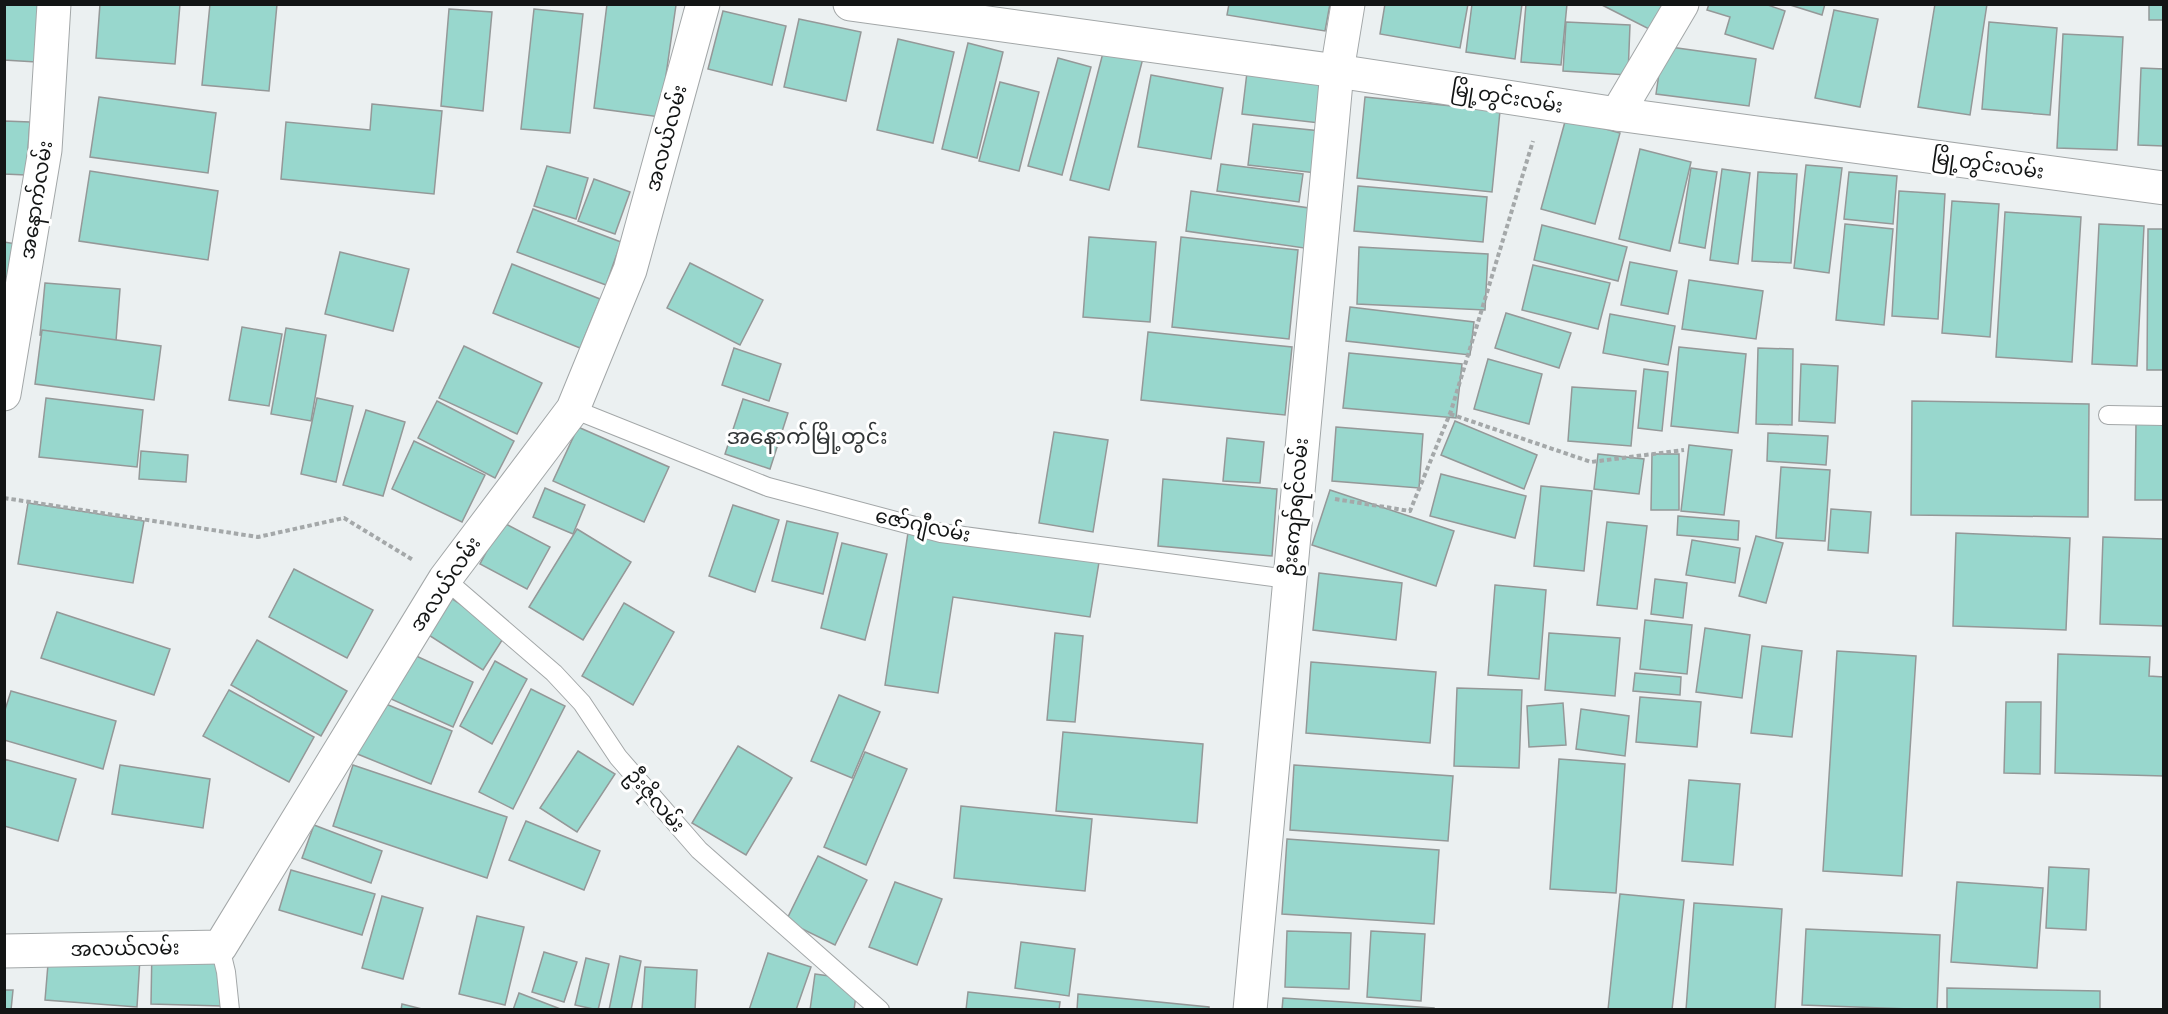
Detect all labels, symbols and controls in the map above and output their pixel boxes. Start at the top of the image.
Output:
street label: မြို့တွင်းလမ်း [1449,74,1565,122]
street label: အလယ်လမ်း [638,82,693,194]
street label: အနောက်လမ်း [13,139,61,262]
street label: မြို့တွင်းလမ်း [1930,142,2046,188]
district label: အနောက်မြို့တွင်း [726,420,888,454]
street label: ဦးကျော်ရင်လမ်း [1275,437,1317,578]
street label: ဇော်ဂျီလမ်း [872,501,973,551]
street label: အလယ်လမ်း [403,531,486,637]
street label: ဦးဇိုလမ်း [618,762,692,840]
street label: အလယ်လမ်း [70,933,180,962]

